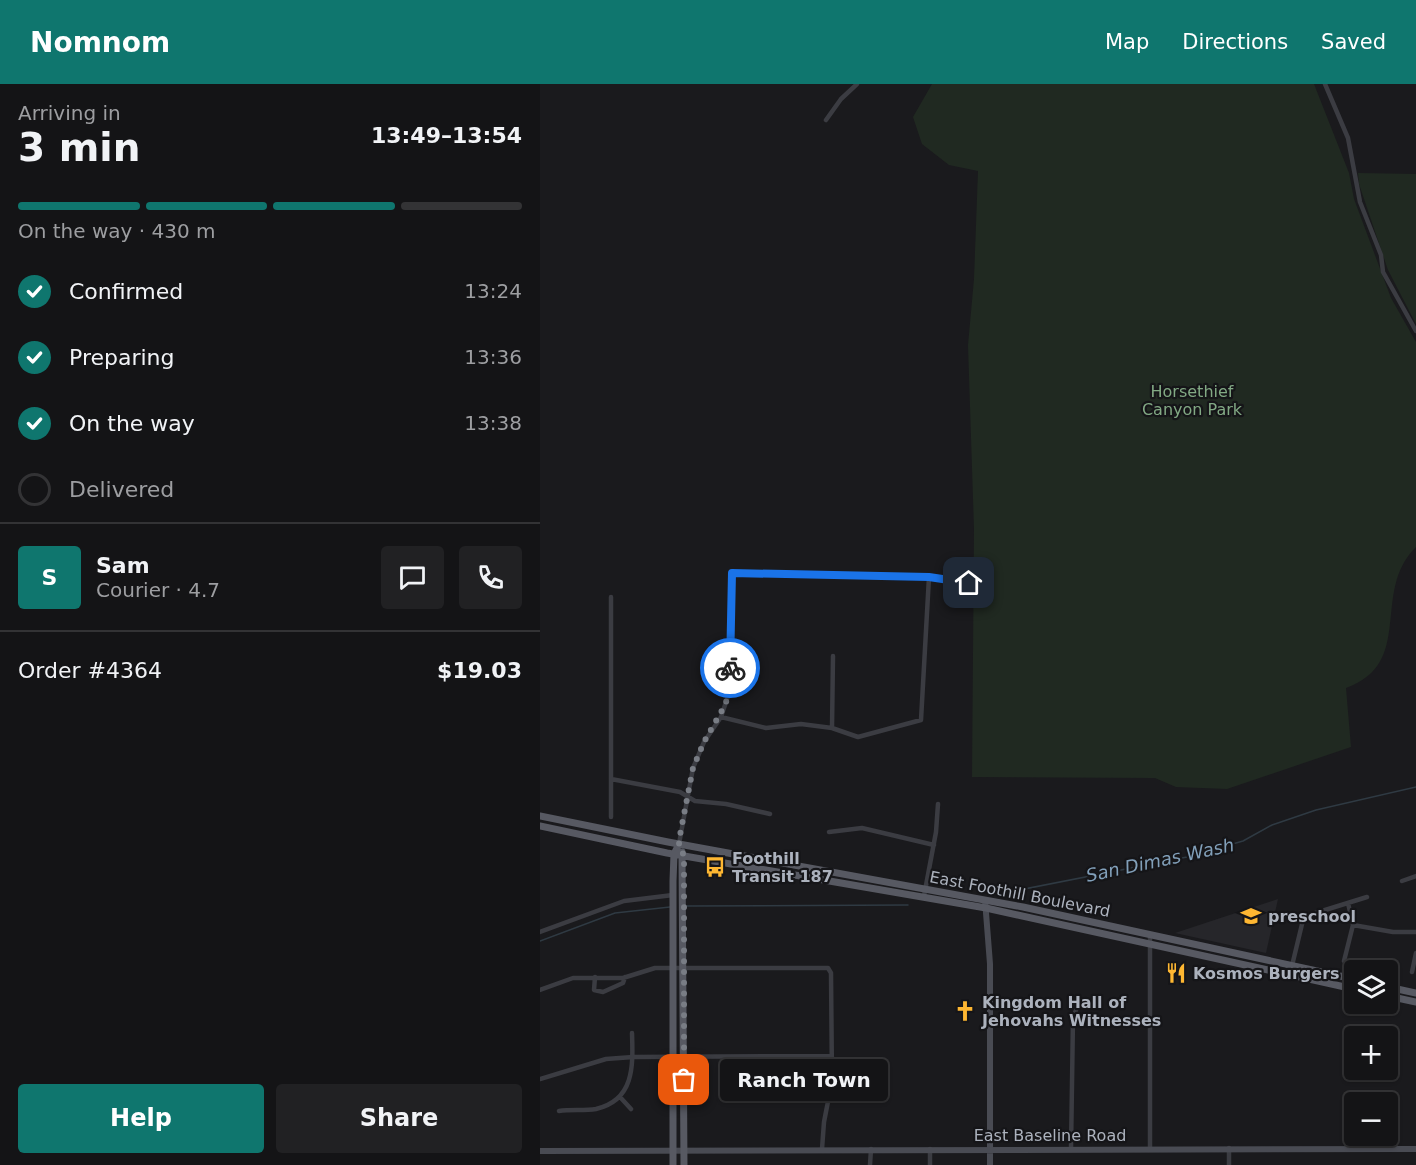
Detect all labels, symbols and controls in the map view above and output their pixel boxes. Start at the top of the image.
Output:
text: Nomnom [30,26,170,59]
text: Map [1105,30,1149,54]
text: Directions [1182,30,1288,54]
text: Saved [1321,30,1386,54]
text: Arriving in [18,101,121,125]
text: 13:49–13:54 [371,123,522,148]
text: 3 min [18,125,140,170]
text: On the way · 430 m [18,219,216,243]
icon: check [18,275,51,308]
text: Confirmed [69,279,183,304]
text: 13:24 [464,279,522,303]
icon: check [18,341,51,374]
text: Preparing [69,345,175,370]
text: 13:36 [464,345,522,369]
park label: Horsethief Canyon Park [1142,382,1243,419]
icon: check [18,407,51,440]
text: On the way [69,411,195,436]
text: 13:38 [464,411,522,435]
text: Delivered [69,477,174,502]
button: chat [381,546,444,609]
button: phone [459,546,522,609]
text: Sam [96,553,150,578]
pin [943,557,994,608]
text: S [42,565,57,590]
icon: home [952,566,985,599]
text: Courier · 4.7 [96,578,220,602]
courier [700,638,760,698]
icon: bike [714,652,747,685]
text: Order #4364 [18,658,162,683]
text: $19.03 [437,658,522,683]
water label: San Dimas Wash [1084,834,1236,886]
place label: Foothill Transit 187 [732,849,833,886]
bus stop icon: Foothill Transit 187 [703,855,727,879]
street label: East Foothill Boulevard [928,867,1112,921]
school or university icon: preschool [1239,904,1263,928]
place label: preschool [1268,907,1356,926]
map controls [1344,960,1398,1146]
button: layers [1344,960,1398,1014]
restaurant icon: Kosmos Burgers [1164,961,1188,985]
place label: Kosmos Burgers [1193,964,1340,983]
place label: Kingdom Hall of Jehovahs Witnesses [981,993,1161,1030]
church icon: Kingdom Hall of Jehovahs Witnesses [953,999,977,1023]
button: + [1344,1026,1398,1080]
pin [658,1054,709,1105]
callout: Ranch Town [720,1059,888,1101]
icon: bag [667,1063,700,1096]
text: Ranch Town [737,1068,871,1092]
button: Help [18,1084,264,1153]
button: Share [276,1084,522,1153]
button: − [1344,1092,1398,1146]
street label: East Baseline Road [974,1126,1126,1145]

